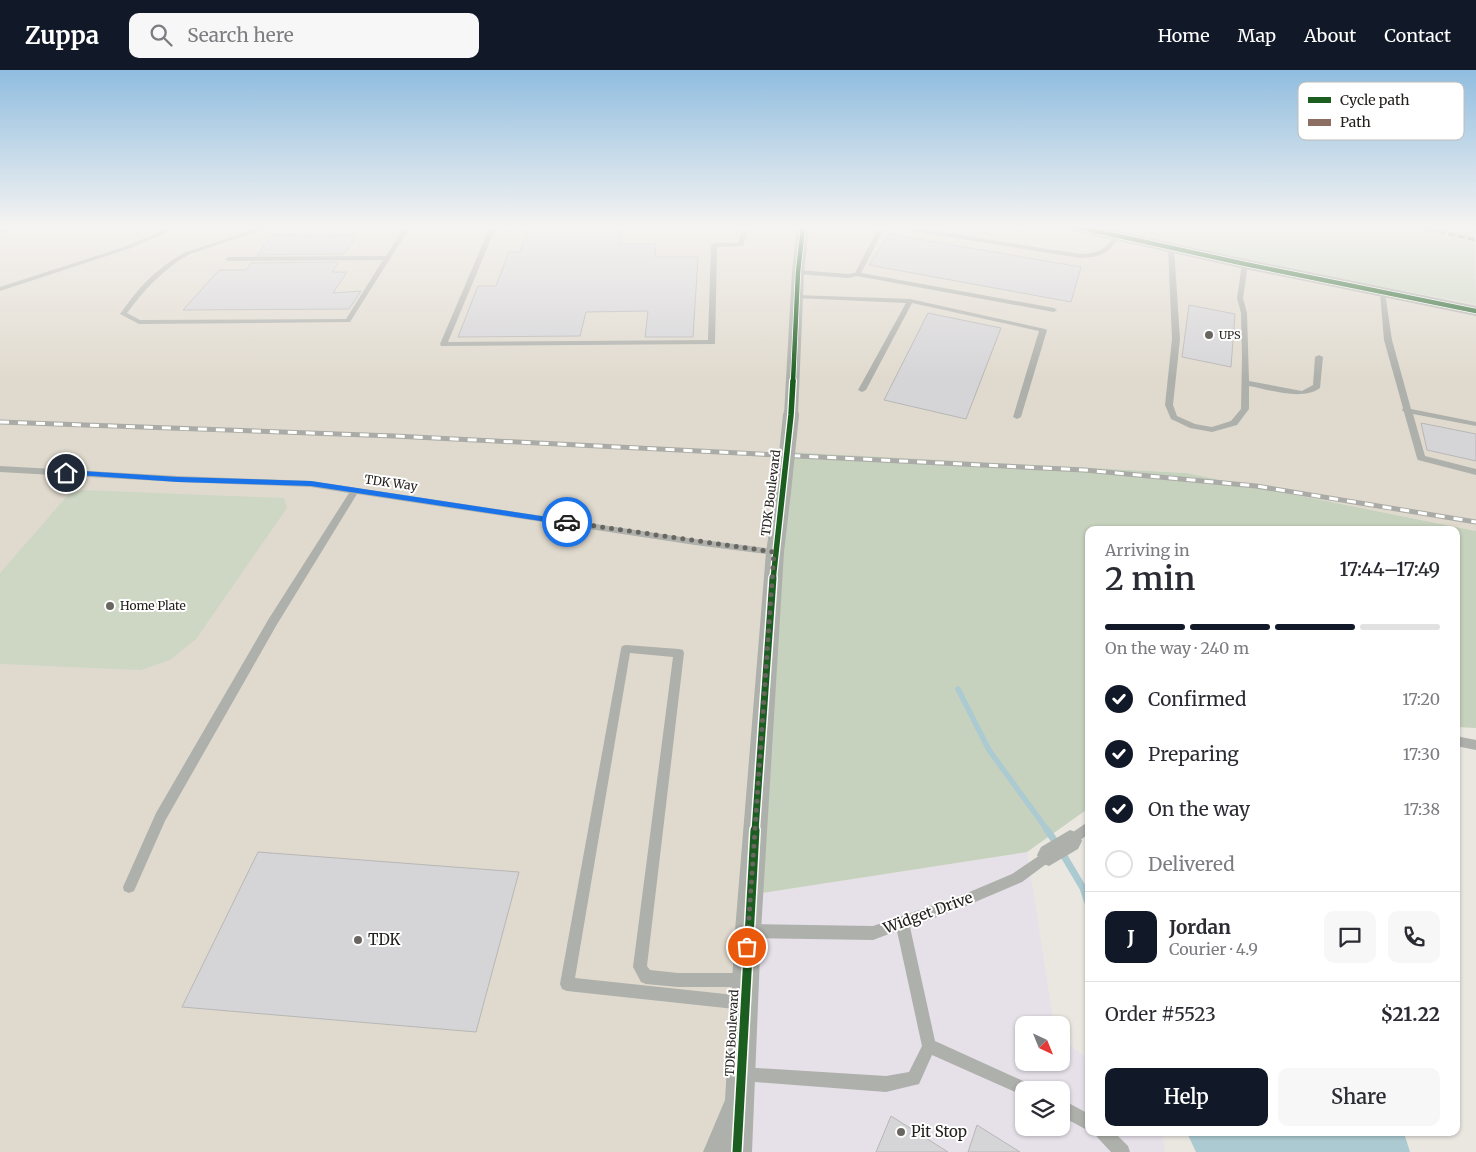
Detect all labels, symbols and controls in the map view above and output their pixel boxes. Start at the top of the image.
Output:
search box [129,13,479,58]
text: Zuppa [25,20,99,51]
icon: search [147,21,175,49]
text: Search here [187,23,294,47]
text: Home [1158,24,1210,47]
text: Map [1238,24,1276,47]
text: About [1304,24,1356,47]
text: Contact [1384,24,1451,47]
legend [1298,82,1464,140]
text: Cycle path [1340,91,1410,109]
text: Path [1340,113,1371,131]
place label: UPS [1219,328,1241,342]
marker: UPS [1203,329,1215,341]
street label: TDK Boulevard [758,449,783,537]
pin [45,452,87,494]
icon: home [52,459,80,487]
street label: TDK Way [364,471,418,494]
courier [542,497,592,547]
icon: car [553,508,581,536]
text: Arriving in [1105,540,1190,560]
text: 17:44–17:49 [1339,557,1440,581]
text: 2 min [1105,559,1195,599]
place label: Home Plate [120,598,186,613]
marker: Home Plate [104,600,116,612]
text: On the way · 240 m [1105,638,1249,658]
icon: check [1105,685,1133,713]
text: Confirmed [1148,687,1246,711]
text: 17:20 [1402,689,1440,709]
icon: check [1105,740,1133,768]
text: Preparing [1148,742,1239,766]
text: 17:30 [1403,744,1440,764]
icon: check [1105,795,1133,823]
text: On the way [1148,797,1250,821]
text: 17:38 [1403,799,1440,819]
text: Delivered [1148,852,1235,876]
street label: Widget Drive [880,888,975,938]
button: chat [1324,911,1376,963]
button: phone [1388,911,1440,963]
text: Jordan [1169,915,1231,939]
text: J [1127,925,1135,949]
pin [726,926,768,968]
place label: TDK [368,930,400,949]
icon: bag [733,933,761,961]
marker: TDK [352,934,364,946]
text: Courier · 4.9 [1169,939,1258,959]
street label: TDK Boulevard [722,989,741,1077]
text: Order #5523 [1105,1002,1216,1026]
text: $21.22 [1380,1002,1440,1026]
north arrow [1015,1016,1070,1071]
map controls [1015,1016,1070,1136]
button: Help [1105,1068,1268,1126]
button: Share [1278,1068,1440,1126]
button: layers [1015,1081,1070,1136]
place label: Pit Stop [911,1122,967,1141]
marker: Pit Stop [895,1126,907,1138]

